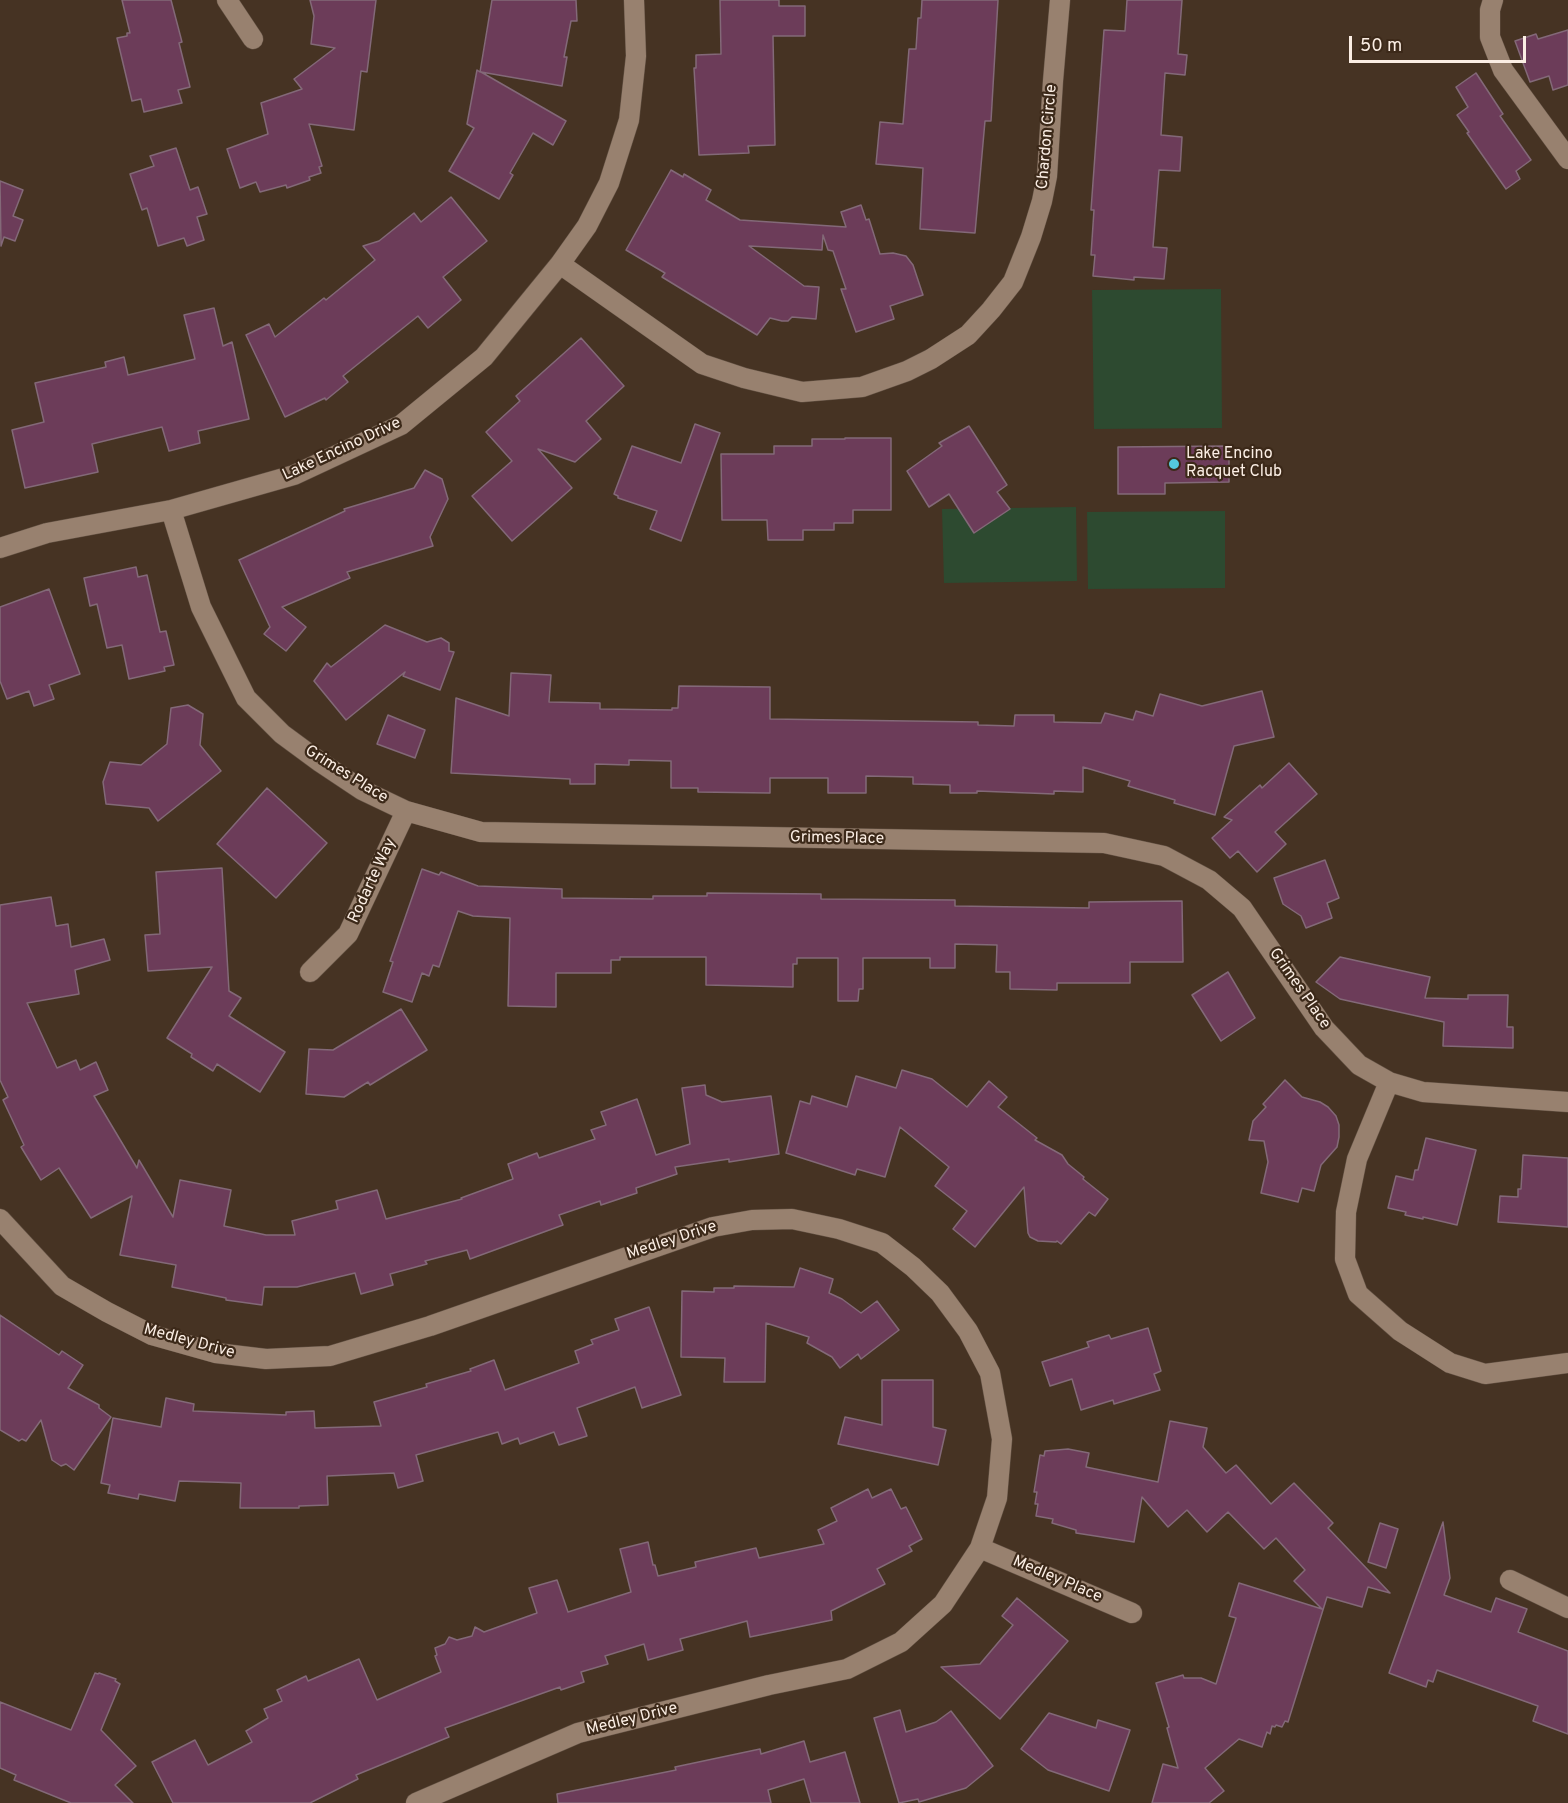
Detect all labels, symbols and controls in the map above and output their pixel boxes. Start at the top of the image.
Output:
scale bar [1352,24,1529,62]
text: 50 m [1360,35,1402,58]
street label: Chardon Circle [1034,84,1062,190]
street label: Lake Encino Drive [280,414,404,486]
place label: Lake Encino Racquet Club [1186,445,1282,483]
marker: Lake Encino Racquet Club [1167,457,1181,471]
street label: Grimes Place [301,742,391,808]
street label: Grimes Place [790,829,884,849]
street label: Rodarte Way [345,835,401,927]
street label: Grimes Place [1264,945,1334,1033]
street label: Medley Drive [625,1217,719,1265]
street label: Medley Drive [141,1321,237,1363]
street label: Medley Place [1009,1553,1105,1607]
street label: Medley Drive [584,1699,680,1741]

